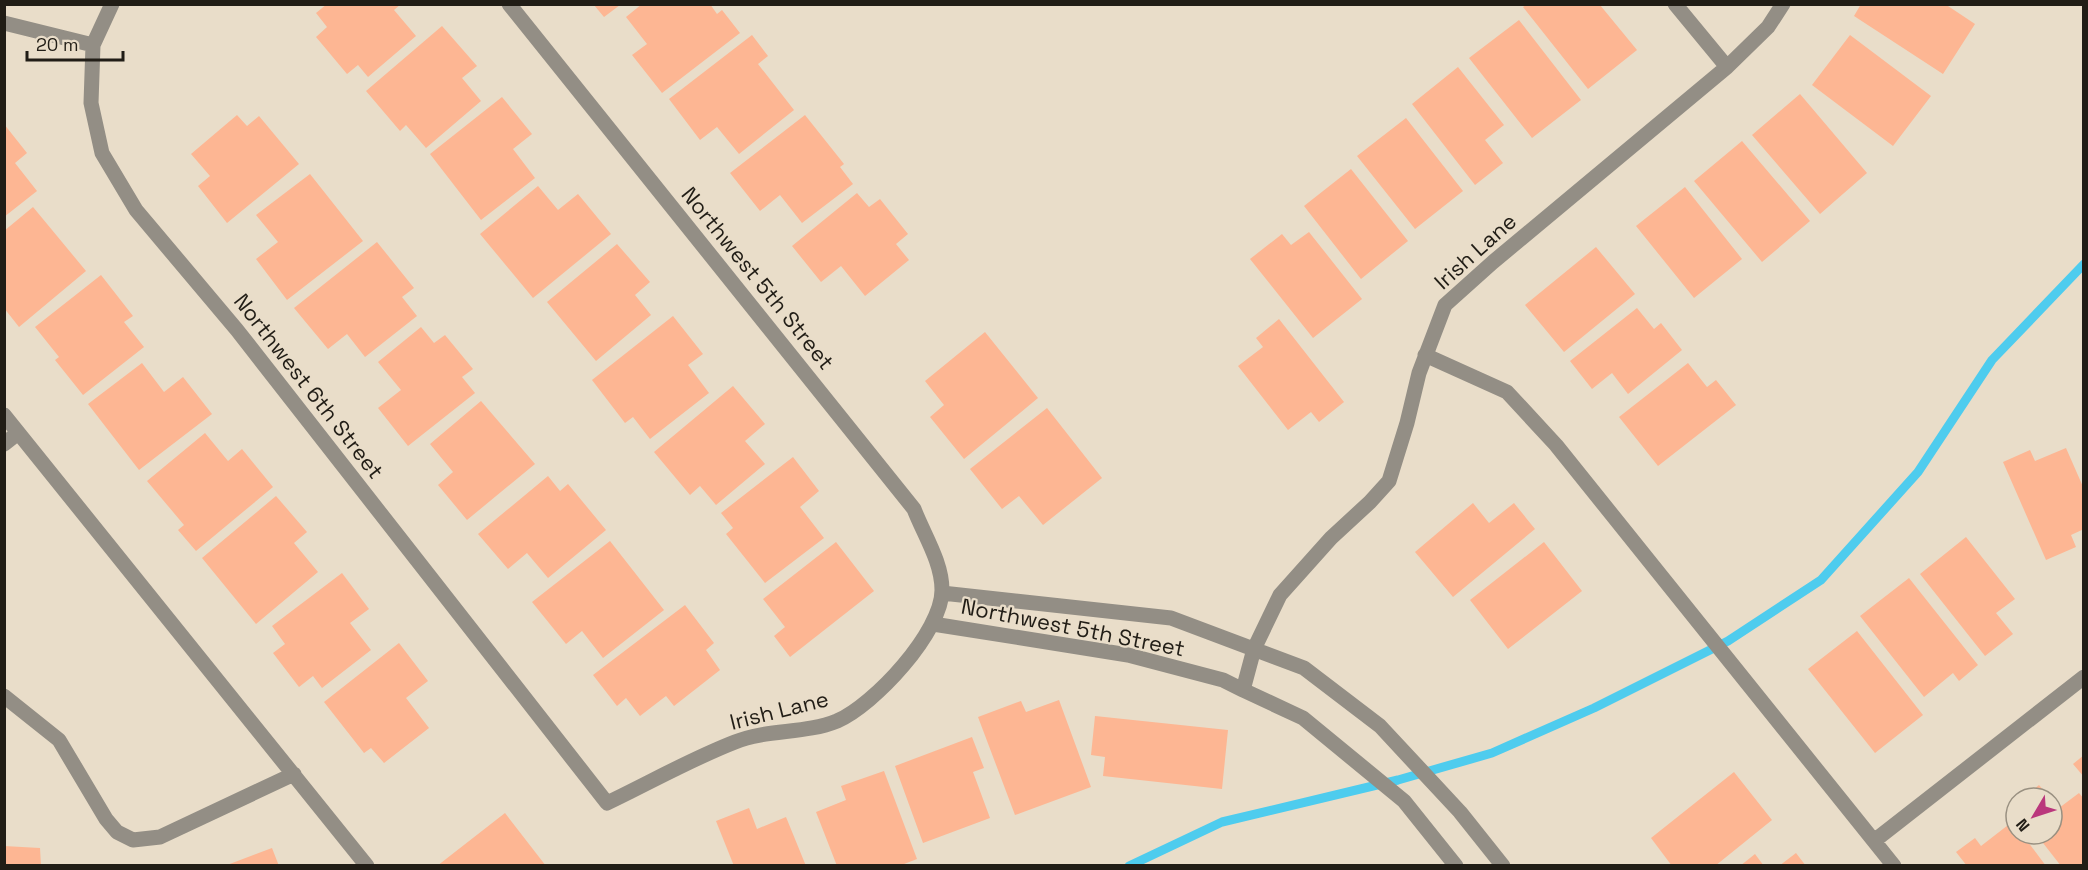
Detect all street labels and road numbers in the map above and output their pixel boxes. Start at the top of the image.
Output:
street label: Northwest 5th Street [676,181,840,375]
street label: Irish Lane [1428,207,1522,295]
street label: Northwest 6th Street [228,288,390,484]
street label: Northwest 5th Street [959,592,1187,662]
street label: Irish Lane [727,684,831,736]

